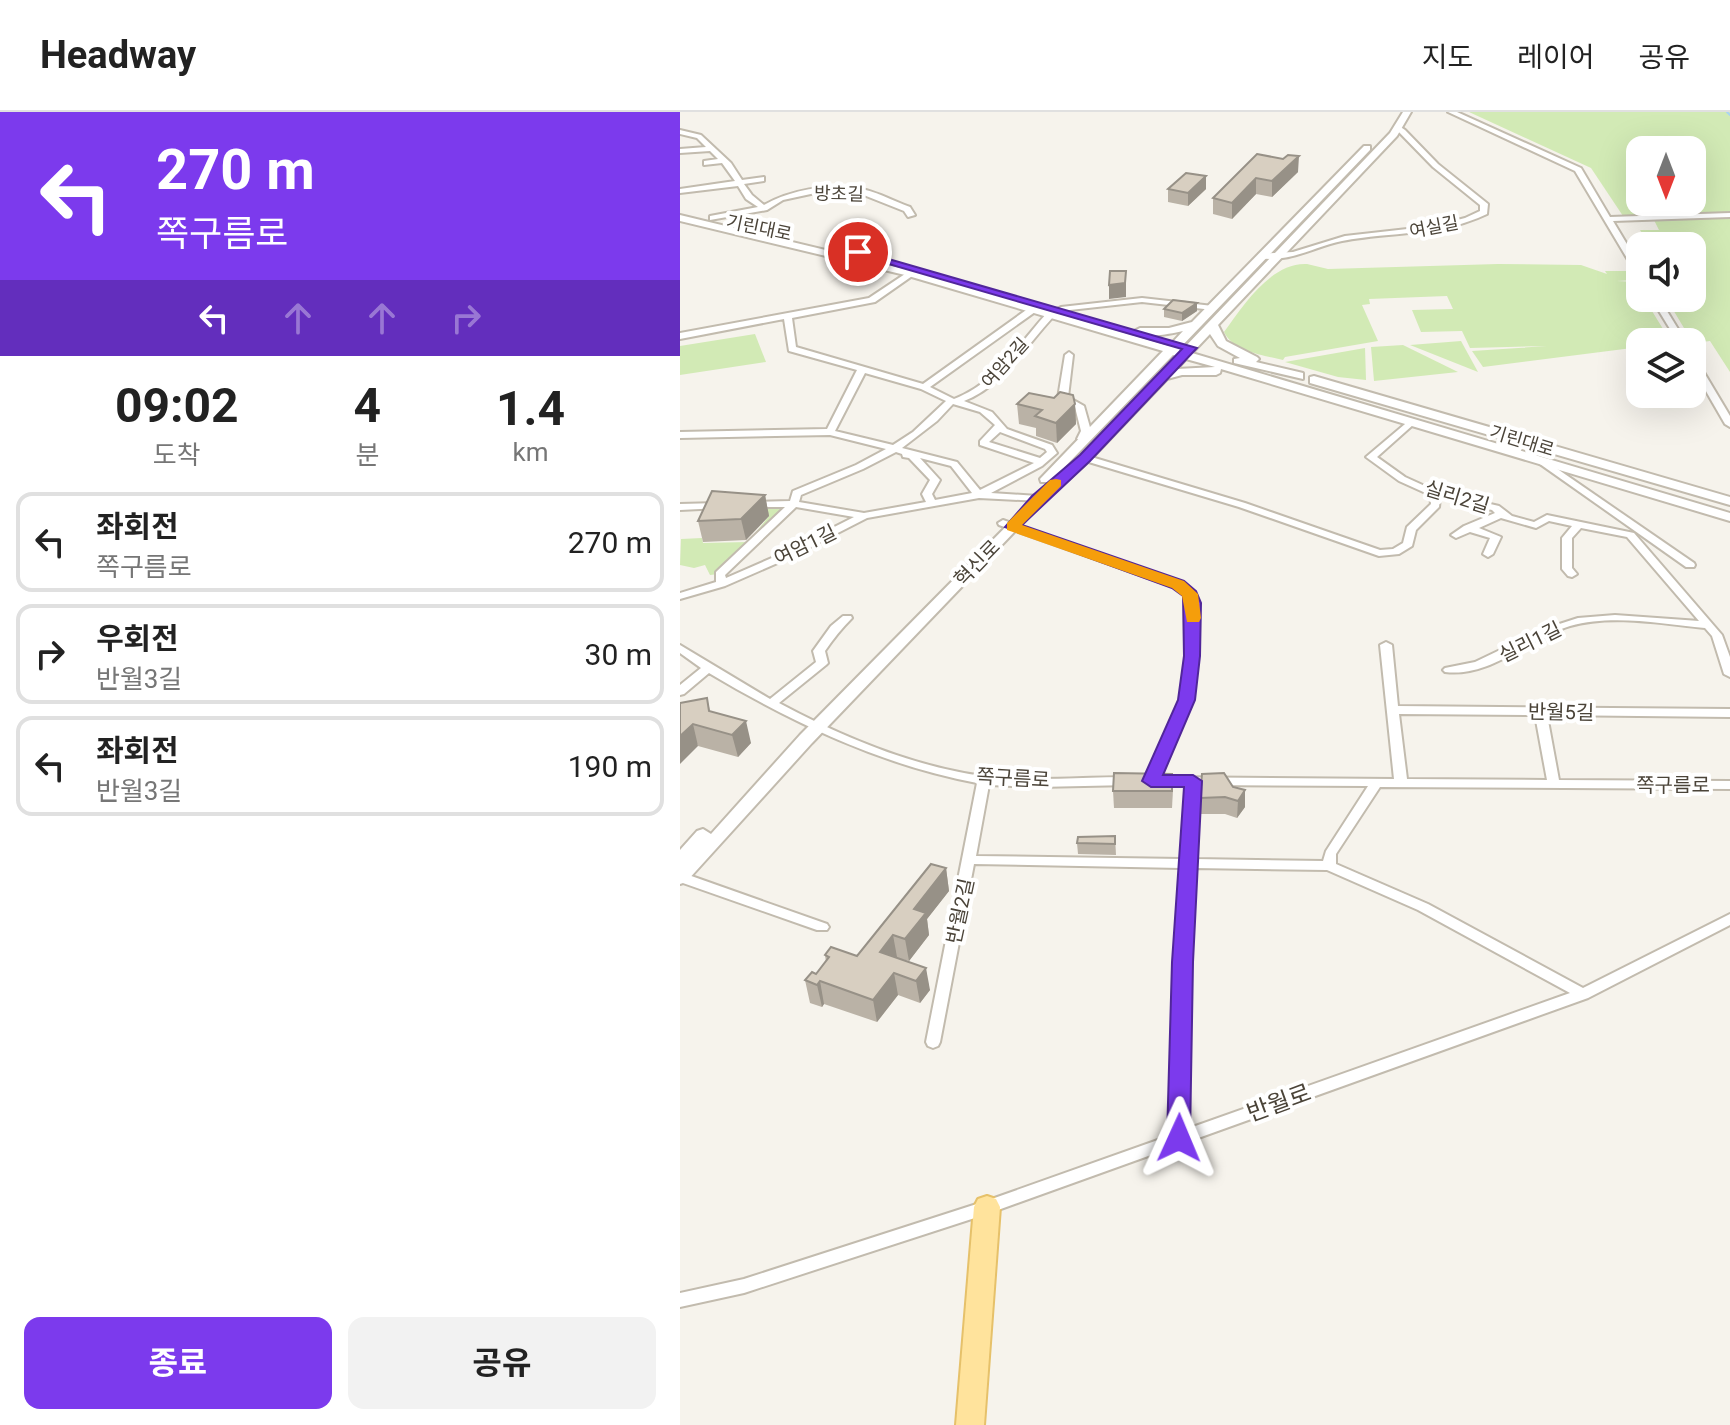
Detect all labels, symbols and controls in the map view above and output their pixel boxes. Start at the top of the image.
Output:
text: Headway [40,33,196,77]
text: 지도 [1422,41,1473,74]
text: 레이어 [1517,41,1594,74]
text: 공유 [1638,41,1690,74]
north arrow [1626,136,1706,216]
map controls [1626,136,1706,408]
text: 270 m [156,137,315,203]
icon: left [24,144,128,248]
street label: 방초길 [814,183,864,204]
street label: 기린대로 [725,210,794,245]
street label: 여실길 [1408,211,1460,242]
text: 쪽구름로 [156,213,288,255]
pin [824,218,892,286]
icon: arrive [836,230,880,274]
button: sound [1626,232,1706,312]
icon: left [192,296,236,340]
icon: ahead [276,296,320,340]
icon: ahead [360,296,404,340]
icon: right [444,296,488,340]
button: layers [1626,328,1706,408]
street label: 여암2길 [977,333,1032,392]
text: 09:02 [115,377,239,434]
text: 4 [354,377,381,434]
text: 1.4 [496,380,565,437]
street label: 기린대로 [1487,421,1557,460]
text: km [513,437,549,467]
text: 도착 [153,440,201,470]
text: 분 [355,440,379,470]
street label: 실리2길 [1422,476,1492,518]
text: 좌회전 [96,509,179,544]
icon: left [28,520,72,564]
street label: 여암1길 [770,520,840,570]
text: 270 m [568,525,652,560]
street label: 혁신로 [949,535,1005,591]
text: 쪽구름로 [96,552,192,582]
street label: 실리1길 [1495,617,1565,667]
text: 우회전 [96,621,179,656]
icon: right [28,632,72,676]
text: 30 m [585,637,652,672]
text: 반월3길 [96,664,182,694]
street label: 반월5길 [1528,699,1594,725]
text: 좌회전 [96,733,179,768]
icon: left [28,744,72,788]
text: 190 m [568,749,652,784]
street label: 쪽구름로 [976,764,1050,792]
street label: 쪽구름로 [1636,773,1710,797]
text: 반월3길 [96,776,182,806]
street label: 반월2길 [941,876,979,946]
street label: 반월로 [1243,1079,1315,1127]
position arrow [1137,1096,1221,1180]
button: 종료 [24,1317,332,1409]
button: 공유 [348,1317,656,1409]

